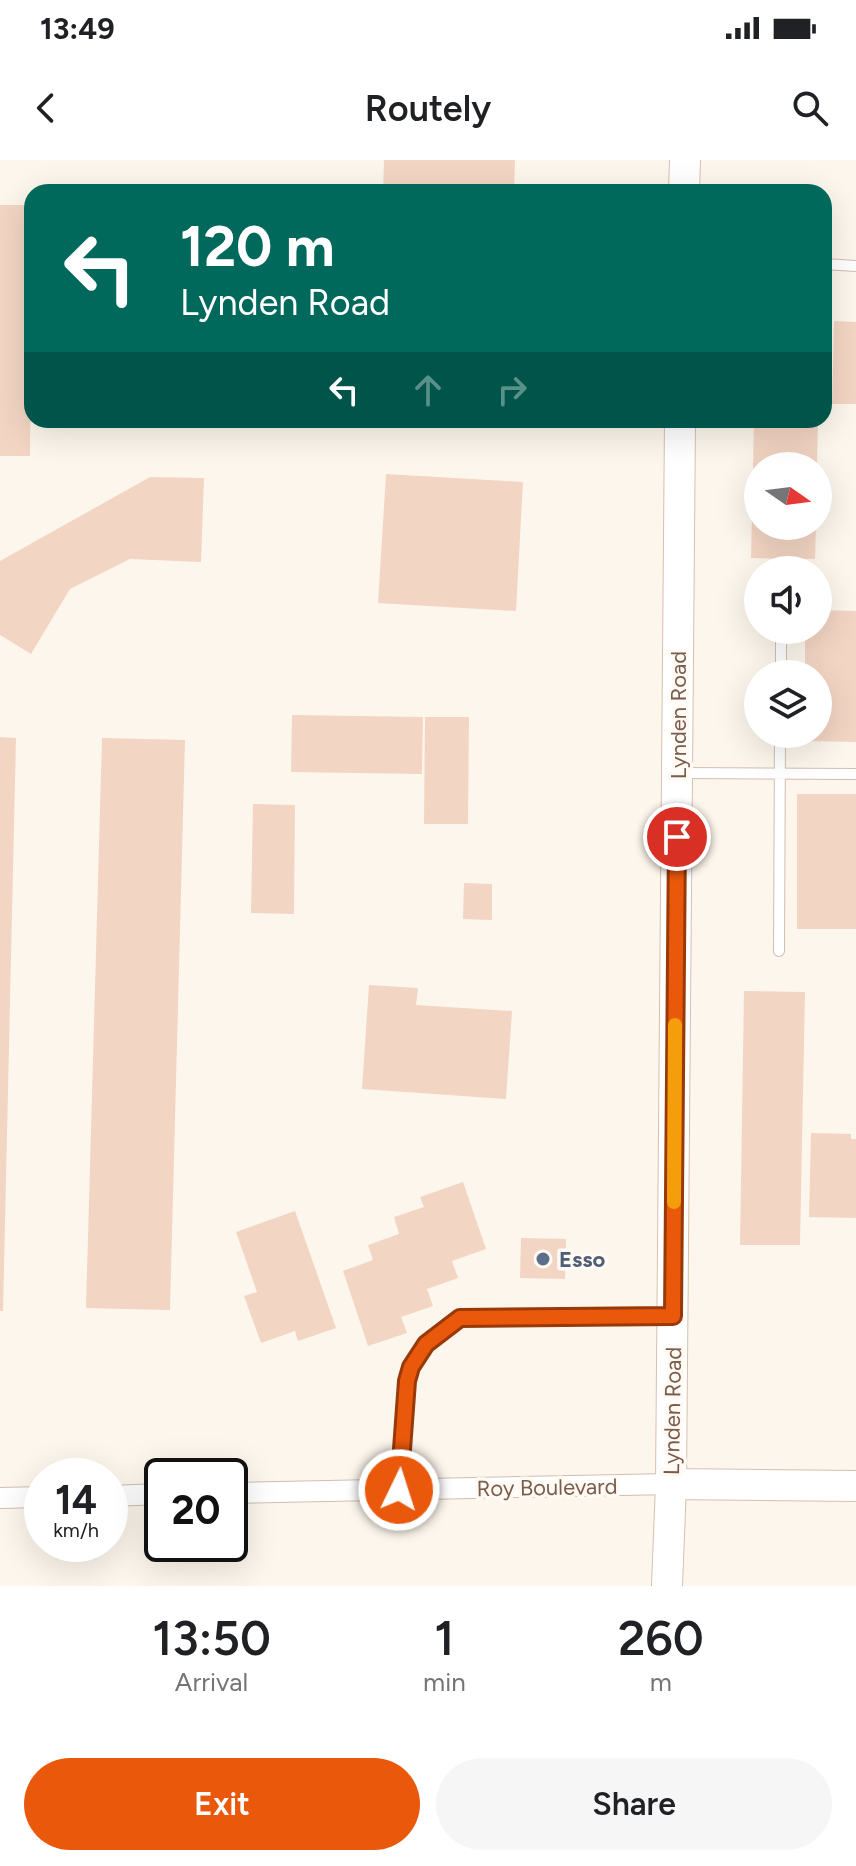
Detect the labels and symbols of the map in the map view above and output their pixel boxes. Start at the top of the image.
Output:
north arrow [744,452,832,540]
street label: Lynden Road [665,651,692,779]
pin [643,803,711,871]
place label: Esso [559,1246,605,1273]
marker: Esso [534,1250,552,1268]
street label: Lynden Road [658,1347,687,1475]
position arrow [357,1448,441,1532]
speed limit sign: 20 [144,1458,248,1562]
street label: Roy Boulevard [476,1473,618,1502]

